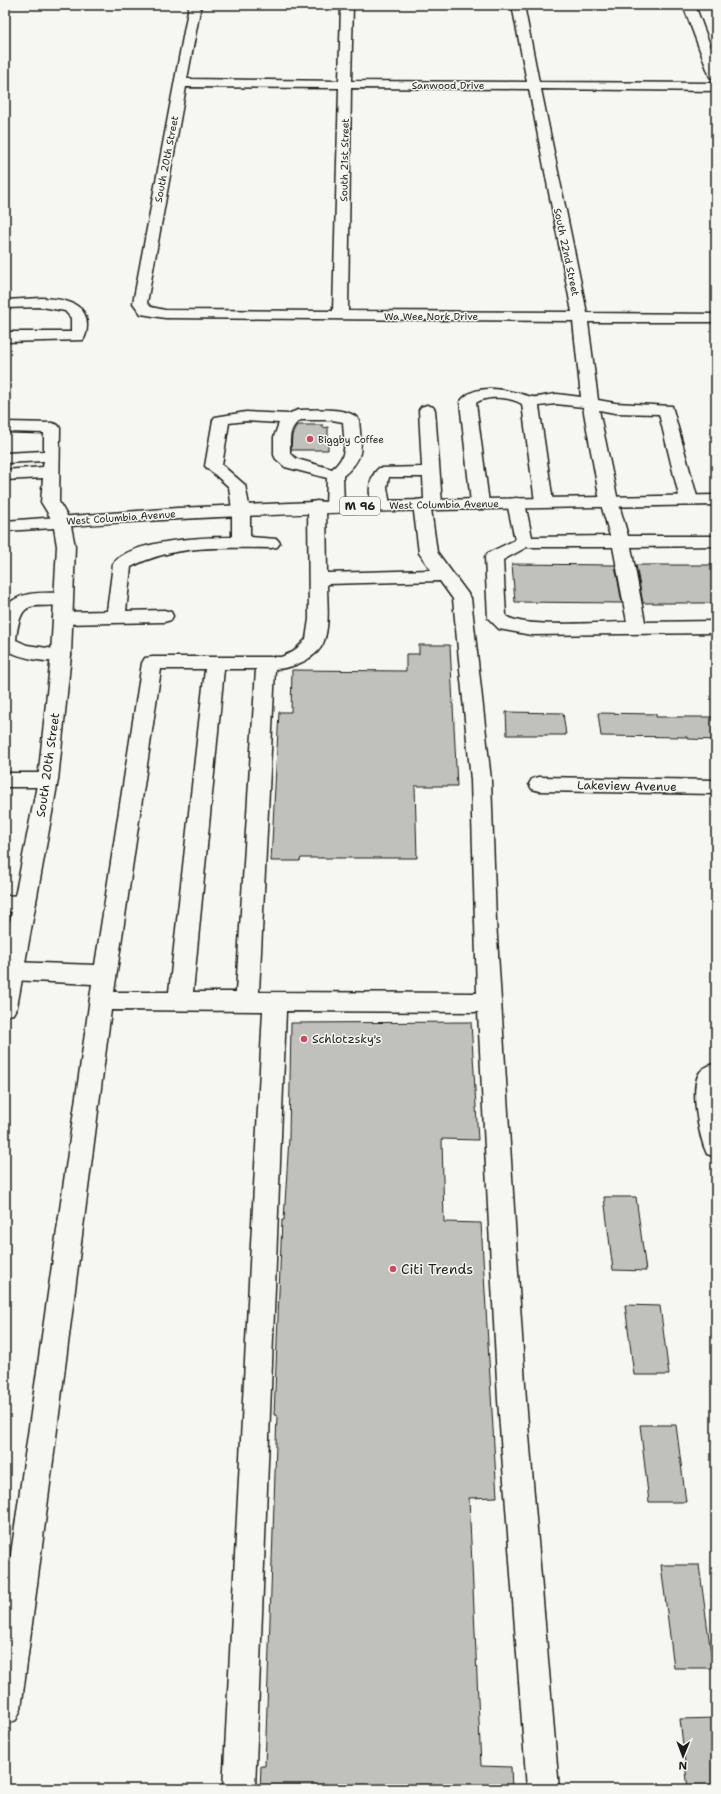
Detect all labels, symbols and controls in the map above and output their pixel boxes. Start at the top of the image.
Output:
street label: Sanwood Drive [412,79,485,92]
street label: South 20th Street [152,115,181,204]
street label: South 21st Street [337,118,352,202]
street label: South 22nd Street [551,207,582,297]
street label: Wa Wee Nork Drive [384,310,478,323]
place label: Biggby Coffee [318,433,384,446]
marker: Biggby Coffee [305,434,315,444]
road number: M 96 [340,497,380,515]
street label: West Columbia Avenue [389,497,499,512]
street label: West Columbia Avenue [66,507,177,528]
street label: South 20th Street [33,712,63,818]
street label: Lakeview Avenue [577,777,677,795]
place label: Schlotzsky's [312,1031,382,1047]
marker: Schlotzsky's [299,1034,309,1044]
place label: Citi Trends [401,1260,473,1278]
marker: Citi Trends [388,1264,398,1274]
north arrow [663,1736,703,1776]
text: N [678,1758,687,1773]

